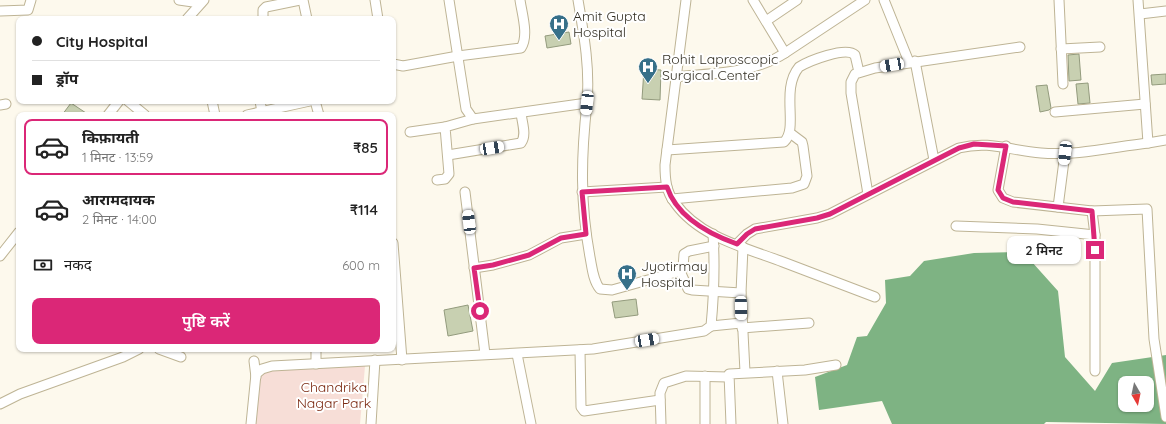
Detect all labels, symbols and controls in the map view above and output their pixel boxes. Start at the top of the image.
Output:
place label: Amit Gupta Hospital [573,7,646,41]
hospital icon: Amit Gupta Hospital [548,13,570,41]
text: City Hospital [56,32,148,51]
place label: Rohit Laproscopic Surgical Center [662,50,778,84]
hospital icon: Rohit Laproscopic Surgical Center [637,56,659,84]
car [879,57,905,73]
text: ड्रॉप [56,69,78,88]
car [580,90,594,116]
text: किफ़ायती [82,128,139,147]
icon: car [34,129,70,165]
text: ₹85 [353,138,378,157]
car [479,140,505,156]
car [1058,140,1072,166]
text: 1 मिनट · 13:59 [82,149,153,165]
text: आरामदायक [82,190,155,209]
icon: car [34,191,70,227]
text: ₹114 [350,200,378,219]
car [462,209,476,235]
text: 2 मिनट · 14:00 [82,211,157,227]
callout: 2 मिनट [1007,236,1081,264]
route end [1086,241,1104,259]
text: 2 मिनट [1025,242,1063,258]
icon: cash [32,254,54,276]
text: नकद [64,255,92,274]
text: 600 m [342,257,380,273]
place label: Jyotirmay Hospital [641,257,708,291]
hospital icon: Jyotirmay Hospital [616,263,638,291]
car [735,296,747,320]
button: पुष्टि करें [32,298,380,344]
route start [471,302,489,320]
car [634,332,660,348]
north arrow [1118,376,1154,412]
map controls [1118,376,1154,412]
park label: Chandrika Nagar Park [297,378,371,412]

